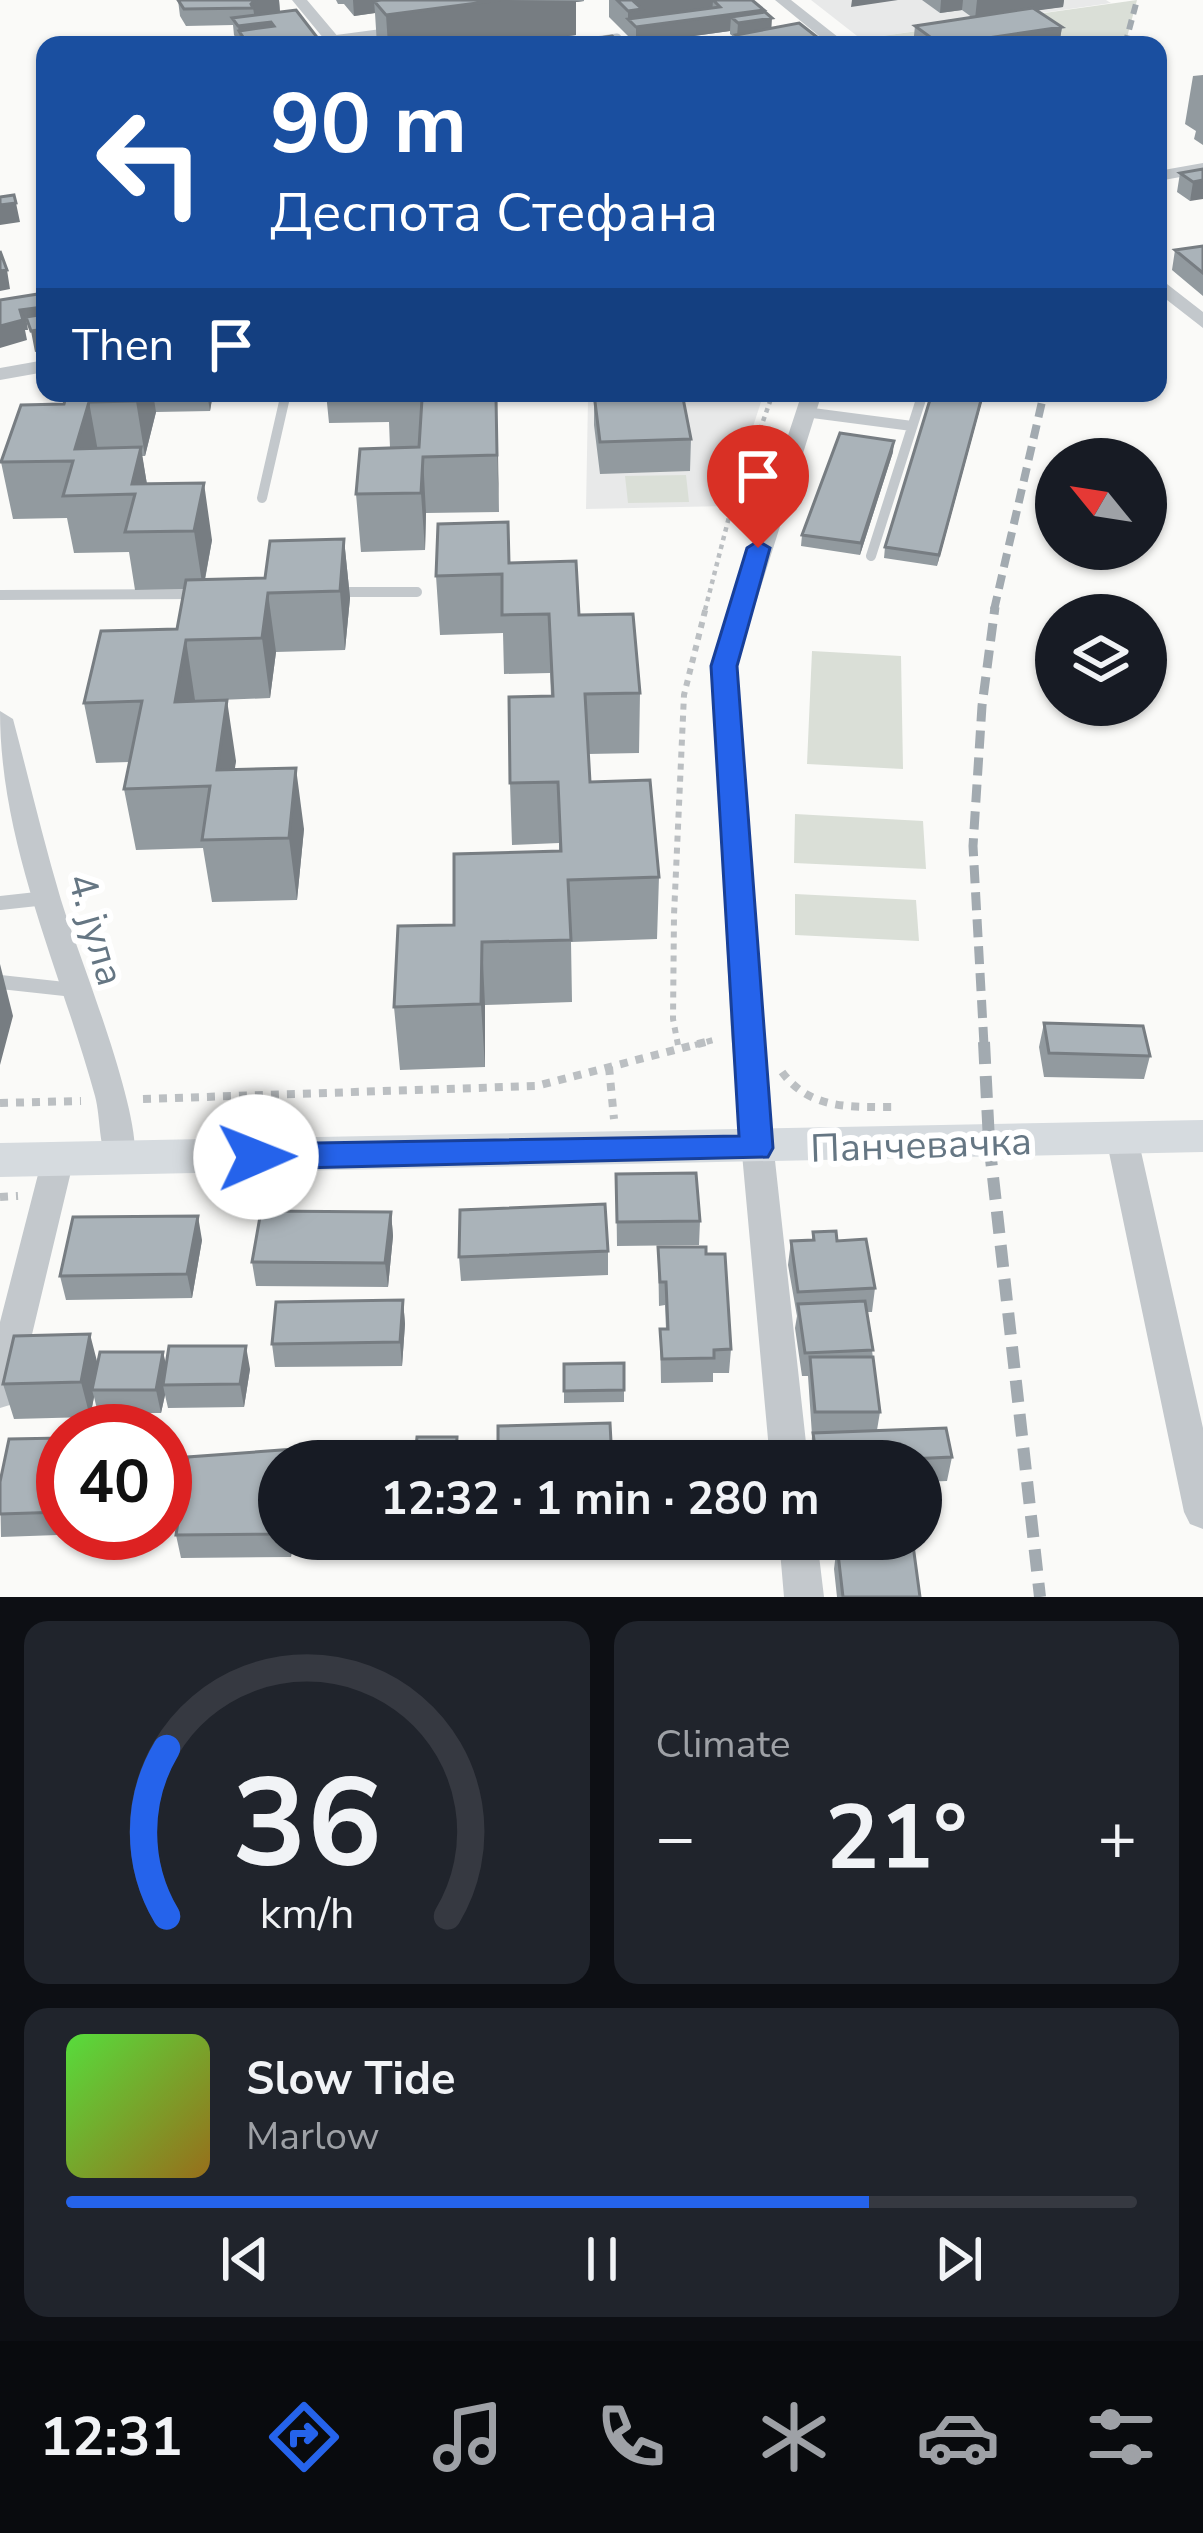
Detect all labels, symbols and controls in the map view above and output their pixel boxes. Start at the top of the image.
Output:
text: 90 m [270,67,467,182]
icon: left [72,84,228,240]
text: Деспота Стефана [270,176,718,250]
icon: arrive [198,312,264,378]
text: Then [72,315,174,376]
pin [707,425,809,548]
north arrow [1035,438,1167,570]
map controls [1035,438,1167,726]
icon: arrive [725,443,791,509]
button: layers [1035,594,1167,726]
street label: 4. јула [54,867,137,992]
position arrow [193,1094,319,1220]
street label: Панчевачка [809,1115,1033,1176]
speed limit sign: 40 [36,1404,192,1560]
text: 12:32 · 1 min · 280 m [380,1469,820,1530]
text: Climate [656,1718,791,1771]
text: 36 [232,1739,382,1909]
text: 21° [825,1777,967,1900]
text: − [656,1793,695,1883]
text: + [1097,1793,1137,1883]
text: km/h [259,1884,354,1942]
text: Slow Tide [246,2049,455,2110]
text: Marlow [246,2110,380,2163]
icon: previous [212,2226,278,2292]
icon: pause [569,2226,635,2292]
icon: next [926,2226,992,2292]
icon: directions [262,2395,346,2479]
icon: music [426,2395,510,2479]
icon: phone [589,2395,673,2479]
icon: climate [752,2395,836,2479]
icon: car [916,2395,1000,2479]
icon: filters [1079,2395,1163,2479]
text: 12:31 [40,2400,183,2474]

